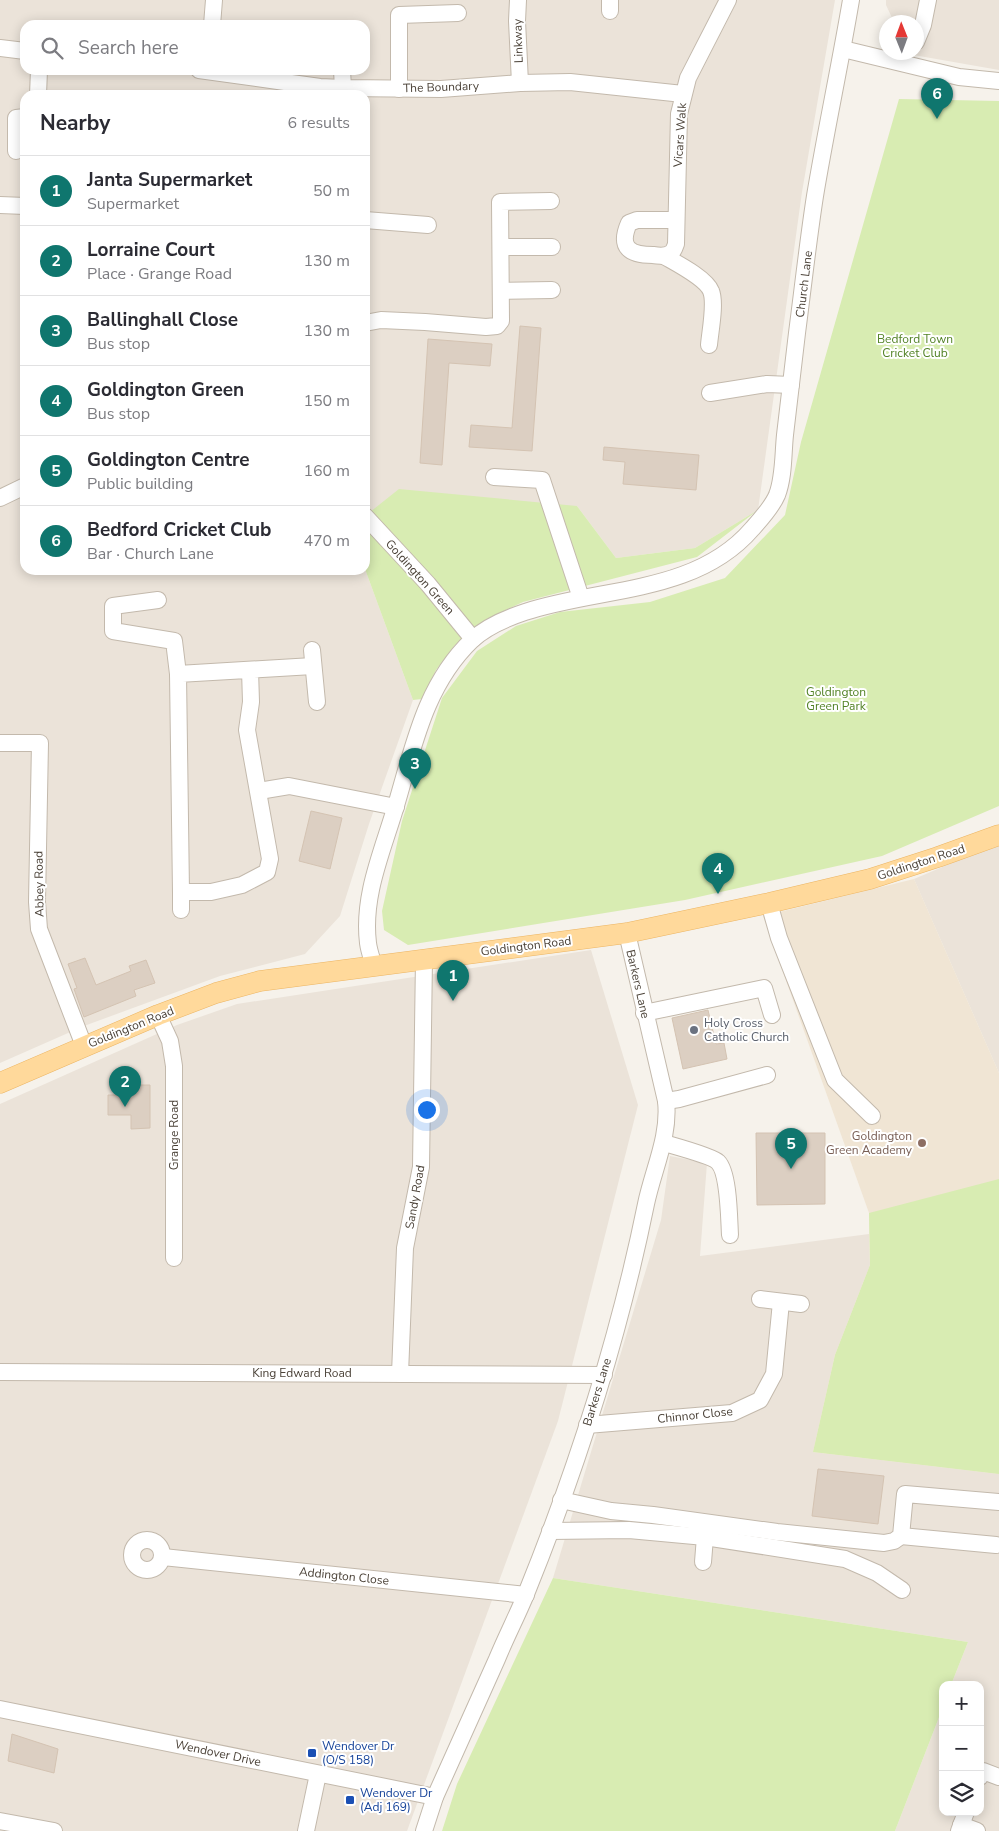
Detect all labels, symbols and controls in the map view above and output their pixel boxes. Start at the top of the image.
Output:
north arrow [879,15,924,60]
street label: Linkway [509,18,527,63]
search box [20,20,370,75]
icon: search [38,34,66,62]
text: Search here [78,35,179,61]
street label: The Boundary [403,78,480,96]
pin: 6 [921,78,953,119]
street label: Vicars Walk [670,101,690,169]
text: Nearby [40,109,110,137]
text: 6 results [288,112,350,134]
text: Janta Supermarket [87,167,252,193]
text: 1 [51,180,61,202]
text: 50 m [313,180,350,202]
text: Supermarket [87,193,179,215]
text: Lorraine Court [87,237,215,263]
text: 2 [51,250,61,272]
text: 130 m [303,250,350,272]
street label: Church Lane [792,250,816,318]
text: Place · Grange Road [87,263,232,285]
text: Ballinghall Close [87,307,238,333]
text: 3 [51,320,61,342]
text: 130 m [303,320,350,342]
park label: Bedford Town Cricket Club [877,331,953,361]
text: Bus stop [87,333,150,355]
text: Goldington Green [87,377,244,403]
text: 4 [51,390,61,412]
text: 150 m [303,390,350,412]
text: Bus stop [87,403,150,425]
text: Goldington Centre [87,447,250,473]
text: 5 [51,460,61,482]
text: 160 m [303,460,350,482]
text: Public building [87,473,193,495]
text: Bedford Cricket Club [87,517,271,543]
text: 6 [51,530,61,552]
text: 470 m [303,530,350,552]
street label: Goldington Green [382,536,458,618]
text: Bar · Church Lane [87,543,214,565]
park label: Goldington Green Park [806,684,867,714]
pin: 3 [399,748,431,789]
street label: Goldington Road [875,840,967,884]
street label: Abbey Road [30,851,48,917]
pin: 4 [702,853,734,894]
street label: Goldington Road [480,933,572,959]
street label: Barkers Lane [622,948,654,1020]
pin: 1 [437,960,469,1001]
street label: Goldington Road [86,1003,176,1051]
place label: Holy Cross Catholic Church [704,1015,789,1045]
marker: Holy Cross Catholic Church [688,1024,700,1036]
pin: 2 [109,1066,141,1107]
your location [414,1097,440,1123]
street label: Grange Road [166,1100,182,1170]
pin: 5 [775,1128,807,1169]
place label: Goldington Green Academy [826,1128,913,1158]
marker: Goldington Green Academy [916,1137,928,1149]
street label: Sandy Road [402,1164,428,1230]
street label: Barkers Lane [579,1356,615,1428]
street label: King Edward Road [252,1365,352,1381]
street label: Chinnor Close [656,1403,734,1427]
street label: Addington Close [298,1563,390,1589]
map controls [939,1681,984,1816]
button: + [939,1681,984,1726]
button: − [939,1726,984,1771]
street label: Wendover Drive [173,1736,263,1770]
place label: Wendover Dr (O/S 158) [322,1738,395,1768]
marker: Wendover Dr (O/S 158) [306,1747,318,1759]
button: layers [939,1771,984,1816]
place label: Wendover Dr (Adj 169) [360,1785,433,1815]
marker: Wendover Dr (Adj 169) [344,1794,356,1806]

